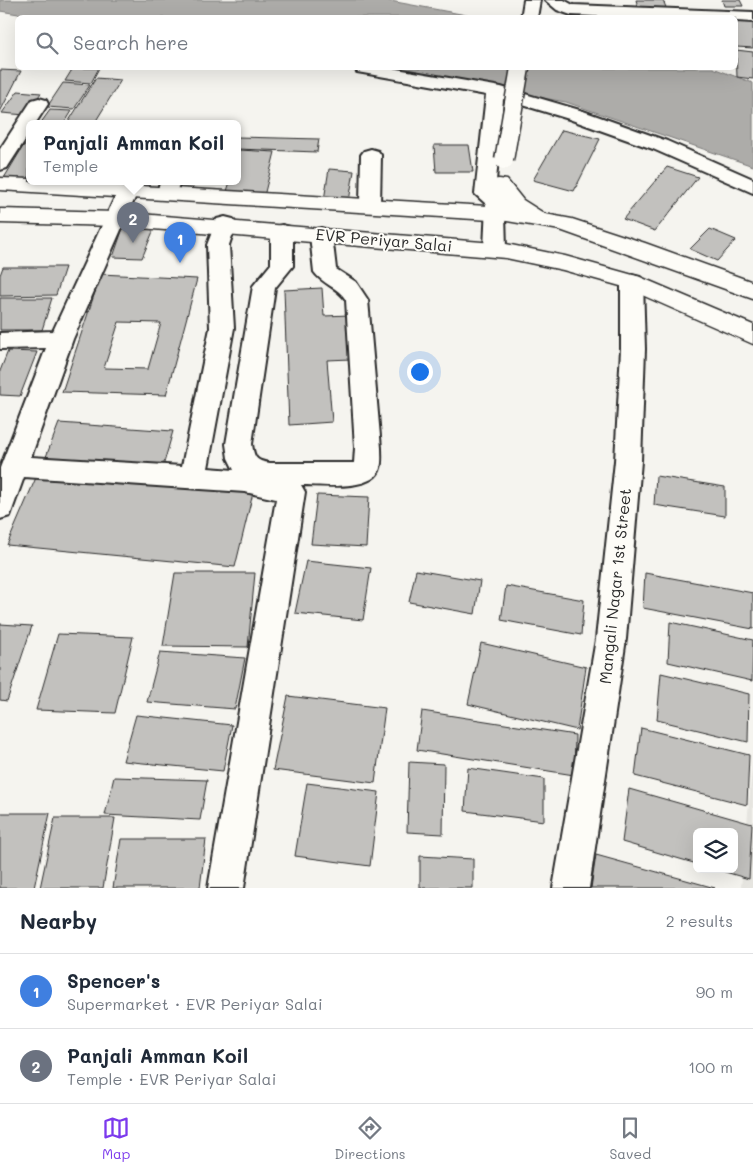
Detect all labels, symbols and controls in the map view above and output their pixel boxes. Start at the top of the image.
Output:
search box [15,15,738,70]
icon: search [33,29,61,57]
text: Search here [73,30,189,55]
popup [26,120,241,185]
text: Panjali Amman Koil [43,130,224,155]
text: Temple [43,155,98,176]
pin: 2 [117,202,149,243]
pin: 1 [164,222,196,263]
street label: EVR Periyar Salai [315,223,453,256]
your location [407,359,433,385]
street label: Mangali Nagar 1st Street [594,487,635,685]
map controls [693,828,738,873]
button: layers [693,828,738,873]
text: Nearby [20,907,97,934]
text: 2 results [666,910,733,931]
text: Spencer's [67,968,160,993]
text: 1 [32,981,40,1002]
text: 90 m [696,981,733,1002]
text: Supermarket · EVR Periyar Salai [67,993,323,1014]
text: Panjali Amman Koil [67,1043,248,1068]
text: 2 [32,1056,40,1077]
text: 100 m [688,1056,733,1077]
text: Temple · EVR Periyar Salai [67,1068,276,1089]
tab: Map [102,1114,130,1163]
tab: Directions [334,1114,406,1163]
tab: Saved [609,1114,651,1163]

